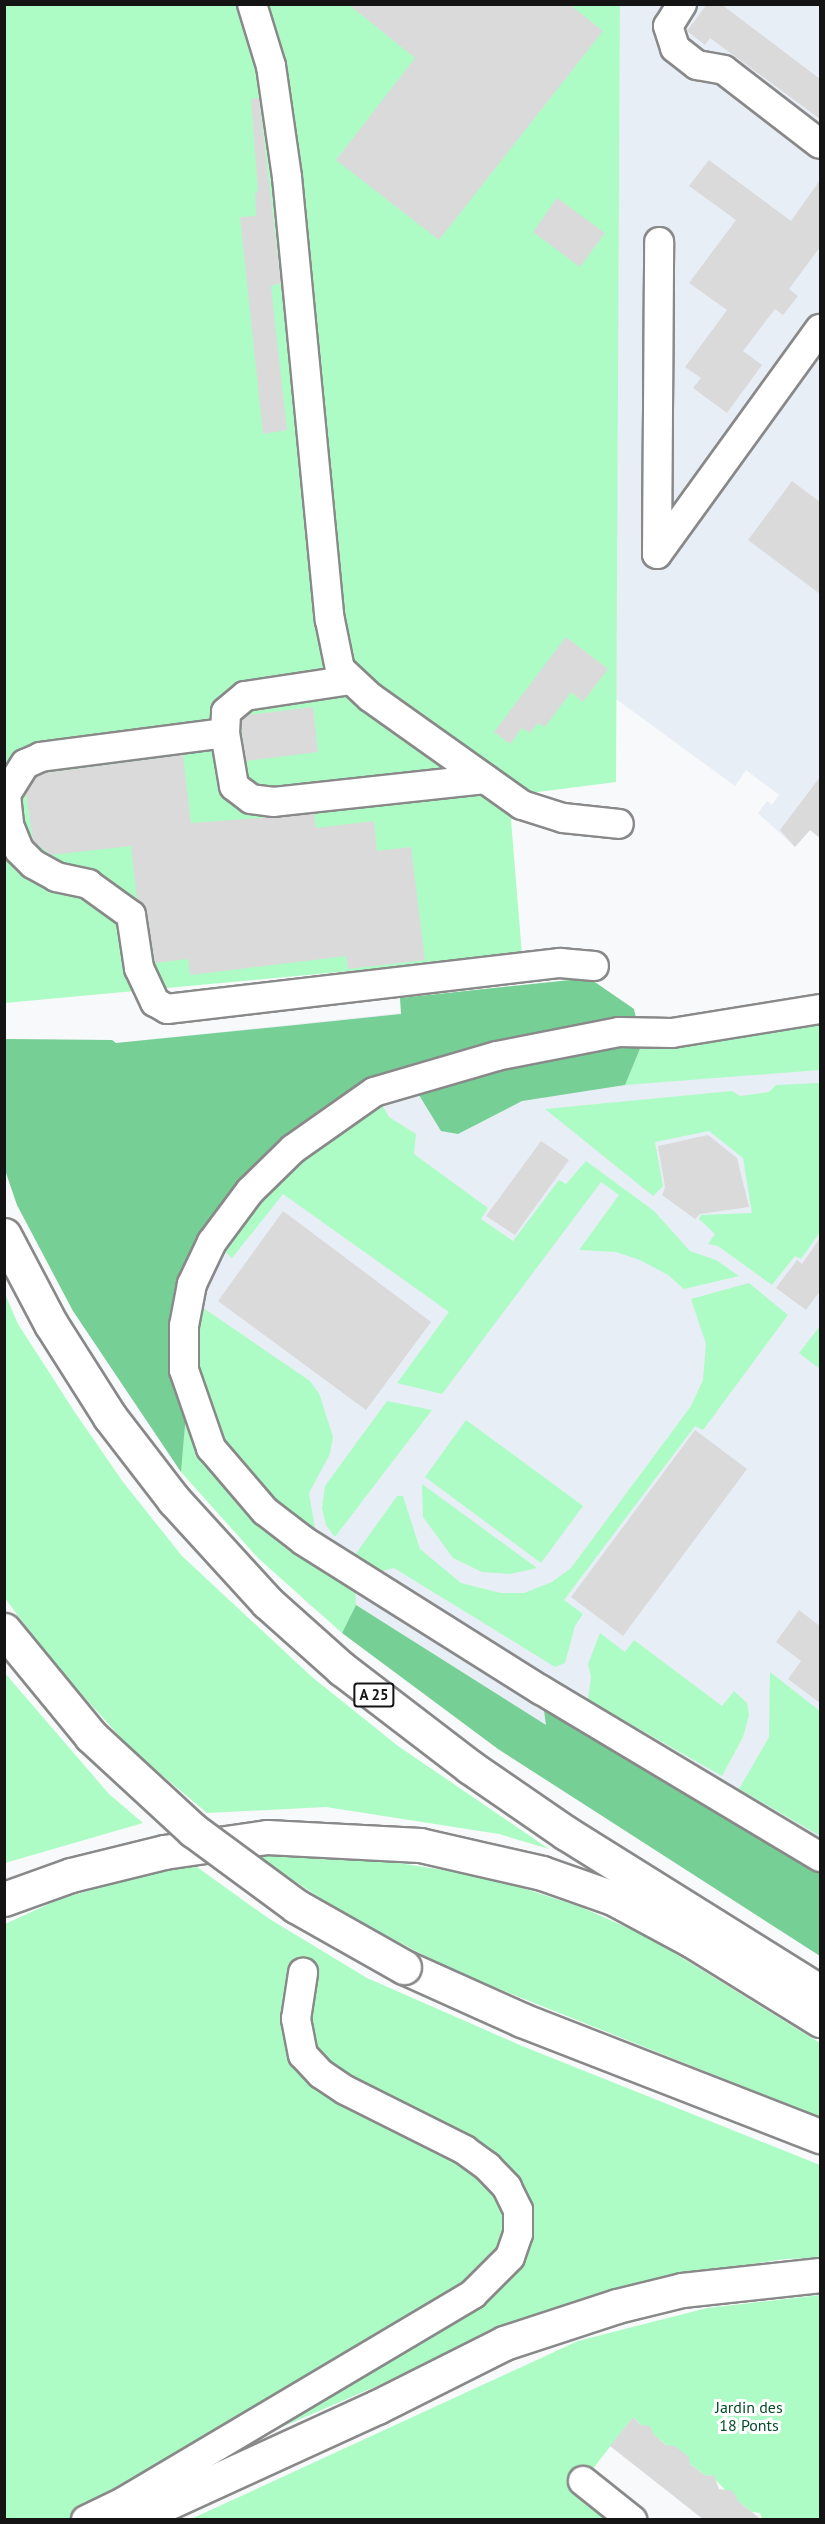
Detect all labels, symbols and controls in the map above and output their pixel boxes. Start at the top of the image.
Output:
road number: A 25 [353,1683,395,1707]
park label: Jardin des 18 Ponts [715,2397,783,2435]

